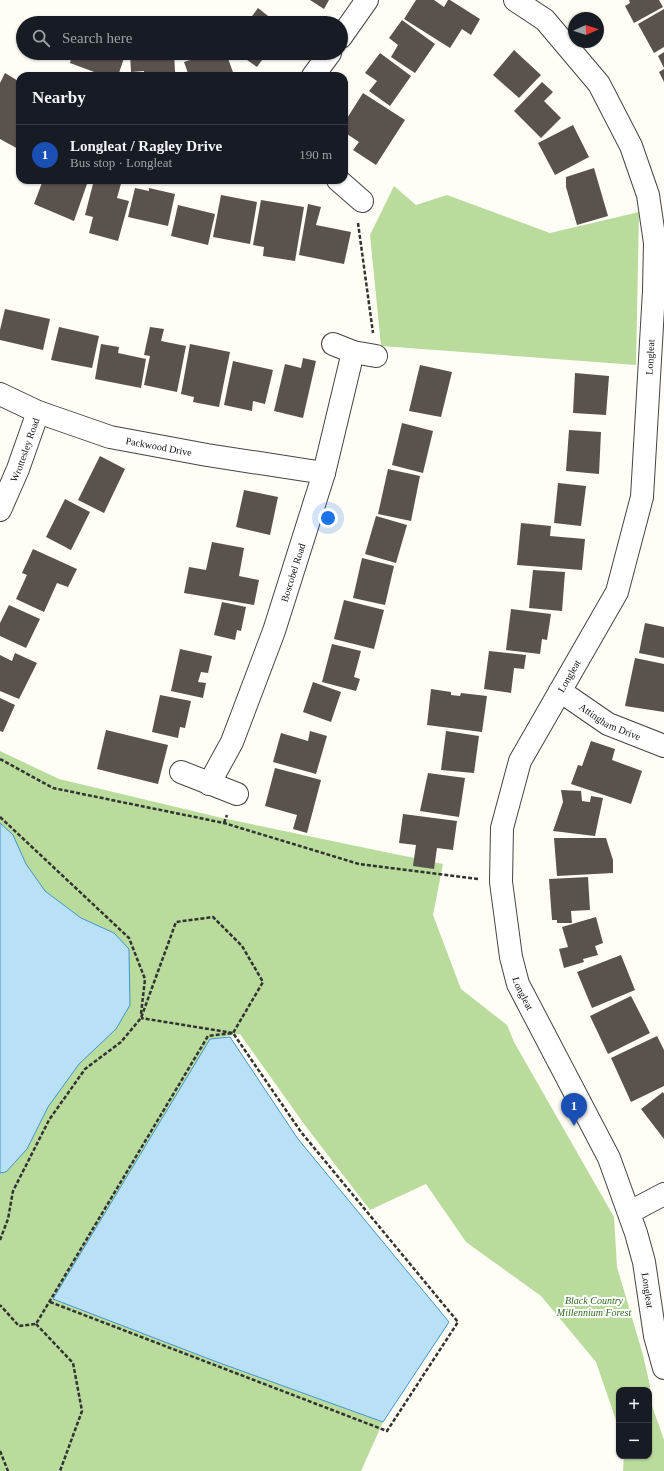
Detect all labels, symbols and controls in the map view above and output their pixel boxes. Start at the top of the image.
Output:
north arrow [568,12,604,48]
search box [16,16,348,60]
icon: search [30,27,52,49]
text: Search here [62,30,132,46]
text: Nearby [32,88,86,107]
text: Longleat / Ragley Drive [70,138,222,154]
text: 1 [42,147,48,162]
text: 190 m [299,147,332,162]
text: Bus stop · Longleat [70,155,172,170]
street label: Longleat [644,339,656,375]
street label: Wrottesley Road [8,416,41,483]
street label: Packwood Drive [125,435,193,458]
your location [318,508,338,528]
street label: Boscobel Road [278,542,307,603]
street label: Longleat [555,658,583,694]
street label: Attingham Drive [577,701,643,742]
street label: Longleat [511,976,536,1012]
pin: 1 [561,1093,587,1126]
street label: Longleat [640,1272,656,1309]
park label: Black Country Millennium Forest [556,1295,631,1318]
map controls [616,1387,652,1459]
button: + [616,1387,652,1423]
button: − [616,1423,652,1459]

